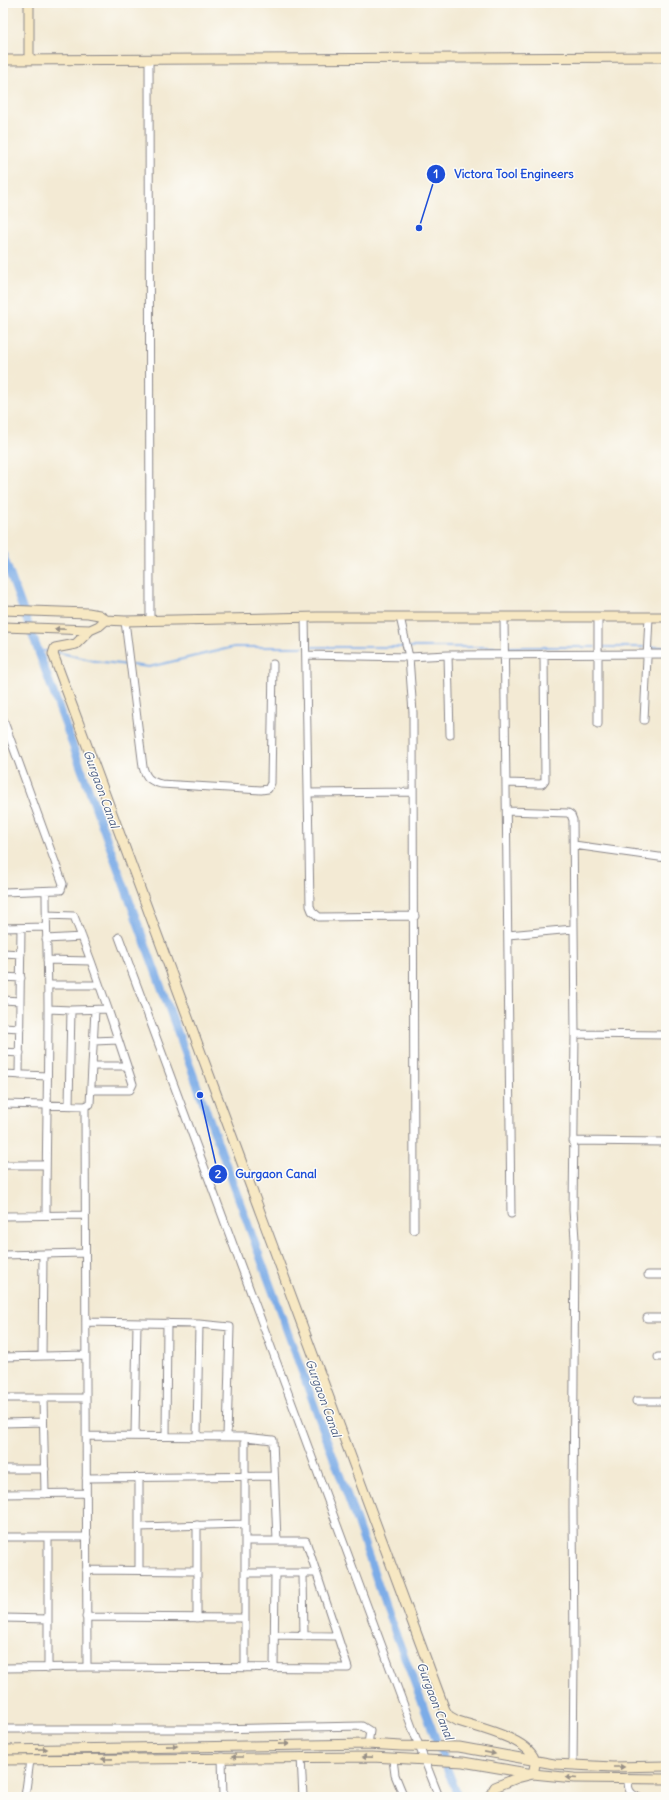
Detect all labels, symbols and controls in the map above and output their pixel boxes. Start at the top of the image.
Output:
callout: Victora Tool Engineers [426,162,581,186]
text: 1 [434,166,438,181]
text: Victora Tool Engineers [454,166,574,182]
one-way arrow [53,626,66,632]
water label: Gurgaon Canal [80,748,123,832]
callout: Gurgaon Canal [208,1162,325,1186]
text: 2 [215,1166,222,1181]
text: Gurgaon Canal [235,1166,317,1182]
water label: Gurgaon Canal [302,1357,345,1441]
water label: Gurgaon Canal [414,1660,458,1744]
one-way arrow [278,1741,290,1748]
one-way arrow [166,1743,179,1749]
one-way arrow [36,1746,49,1752]
one-way arrow [484,1750,496,1756]
one-way arrow [230,1754,243,1760]
one-way arrow [361,1754,373,1761]
one-way arrow [100,1756,113,1762]
one-way arrow [613,1764,626,1770]
one-way arrow [565,1775,577,1781]

